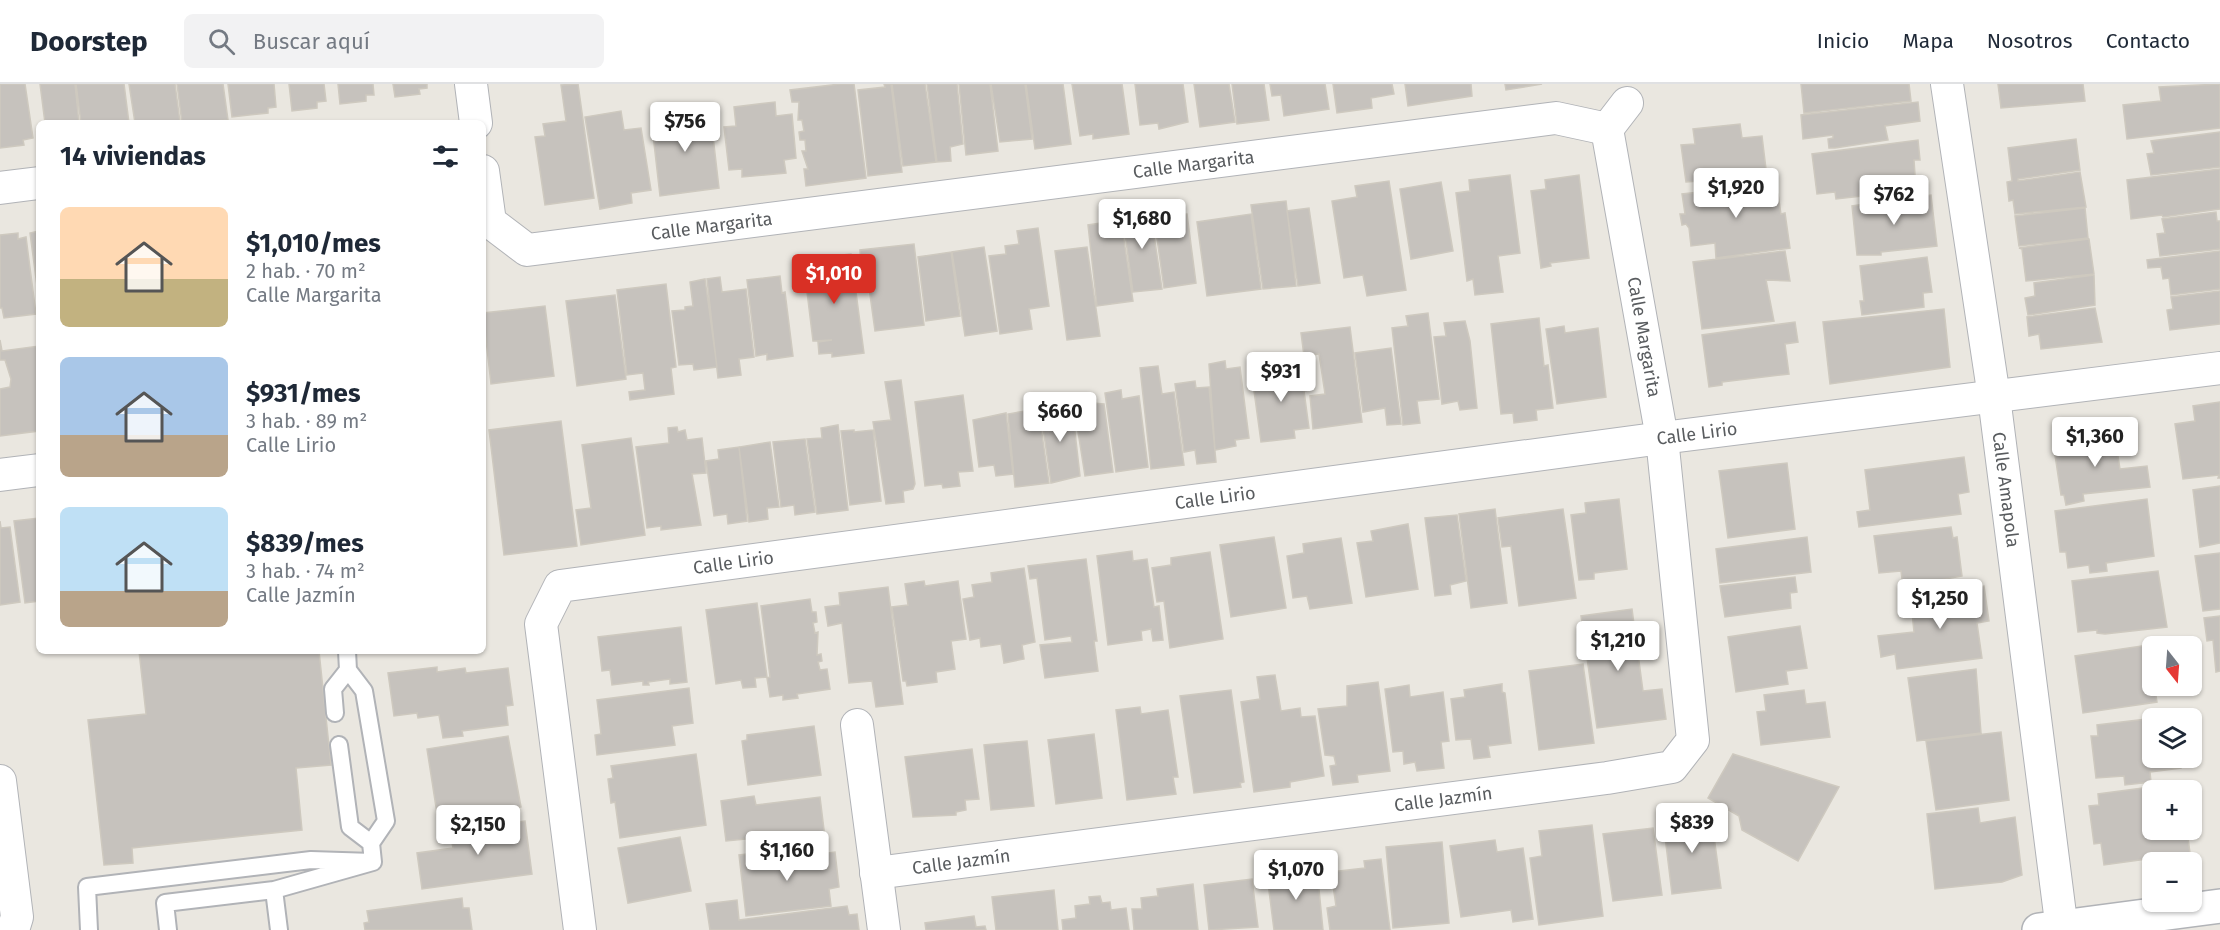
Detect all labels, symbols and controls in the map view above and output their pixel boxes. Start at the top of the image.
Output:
search box [184,14,604,68]
text: Doorstep [30,25,148,58]
icon: search [205,25,238,58]
text: Buscar aquí [253,28,370,55]
text: Inicio [1817,28,1869,54]
text: Mapa [1902,28,1954,54]
text: Nosotros [1987,28,2073,54]
text: Contacto [2106,28,2190,54]
pin: $756 [649,102,721,153]
text: $756 [664,109,706,133]
icon: filters [429,140,462,173]
text: 14 viviendas [60,141,206,172]
street label: Calle Margarita [1132,146,1256,183]
pin: $1,920 [1687,168,1785,219]
text: $1,920 [1708,175,1764,199]
pin: $762 [1858,175,1930,226]
text: $762 [1874,182,1914,206]
pin: $1,680 [1093,199,1191,250]
text: $1,680 [1113,206,1171,230]
street label: Calle Margarita [650,208,774,245]
text: $1,010/mes [246,228,381,259]
icon: home [108,231,180,303]
pin: $1,010 [785,254,883,305]
text: 2 hab. · 70 m² [246,259,366,283]
text: $1,010 [806,261,862,285]
street label: Calle Margarita [1623,275,1665,399]
text: Calle Margarita [246,283,382,307]
pin: $931 [1245,352,1317,403]
text: $931 [1261,359,1301,383]
text: $931/mes [246,378,361,409]
icon: home [108,381,180,453]
pin: $660 [1024,392,1096,443]
text: $660 [1037,399,1083,423]
text: 3 hab. · 89 m² [246,409,367,433]
pin: $1,360 [2046,417,2144,468]
street label: Calle Lirio [1655,418,1739,450]
text: $1,360 [2066,424,2124,448]
street label: Calle Amapola [1988,431,2024,549]
text: Calle Lirio [246,433,336,457]
street label: Calle Lirio [1173,482,1257,514]
text: $839/mes [246,528,364,559]
icon: home [108,531,180,603]
street label: Calle Lirio [692,546,775,579]
text: 3 hab. · 74 m² [246,559,365,583]
pin: $1,250 [1891,579,1989,630]
text: Calle Jazmín [246,583,356,607]
text: $1,250 [1911,586,1969,610]
pin: $1,210 [1569,621,1667,672]
text: $1,210 [1590,628,1646,652]
north arrow [2142,636,2202,696]
map controls [2142,636,2202,912]
button: layers [2142,708,2202,768]
button: + [2142,780,2202,840]
street label: Calle Jazmín [1393,782,1494,817]
pin: $839 [1656,803,1728,854]
pin: $2,150 [429,805,527,856]
text: $839 [1670,810,1714,834]
text: $2,150 [450,812,506,836]
pin: $1,160 [738,831,836,882]
text: $1,160 [760,838,814,862]
street label: Calle Jazmín [911,845,1012,879]
pin: $1,070 [1247,850,1345,901]
button: − [2142,852,2202,912]
text: $1,070 [1268,857,1324,881]

